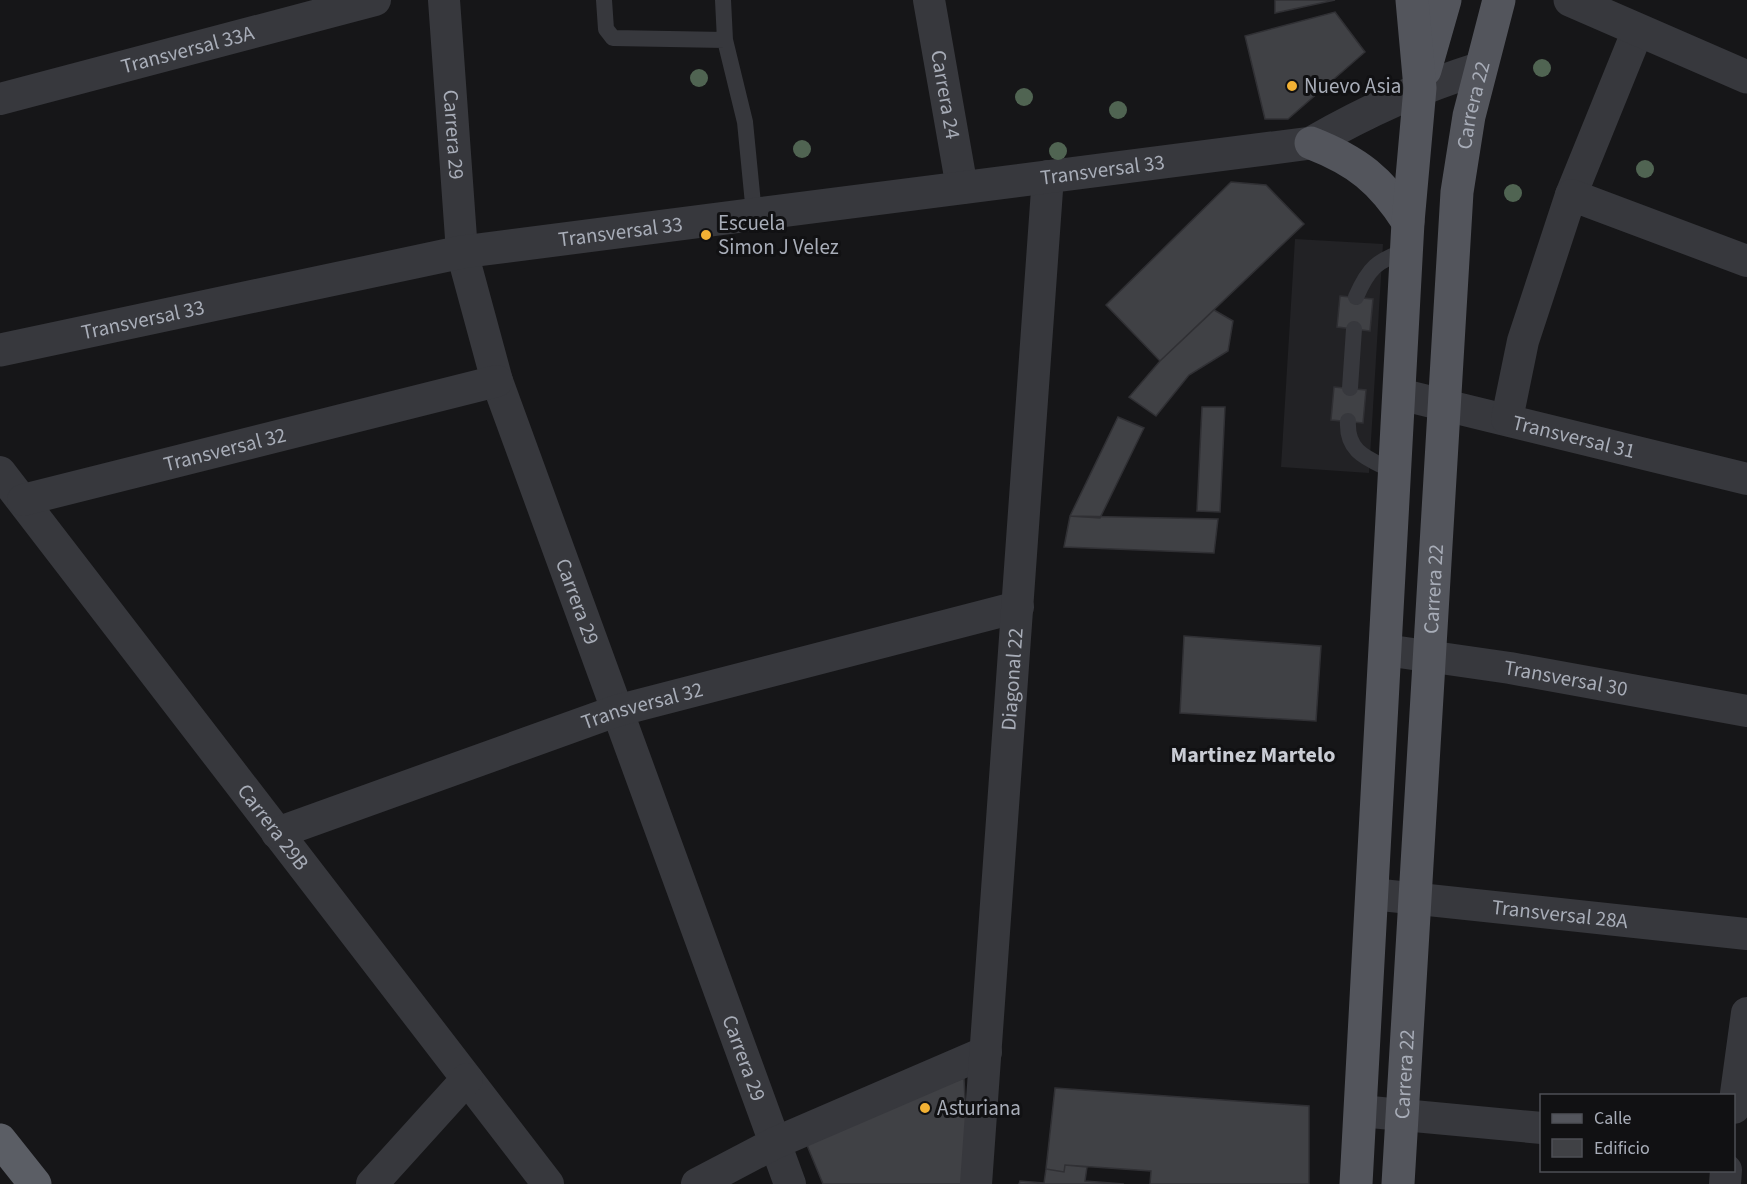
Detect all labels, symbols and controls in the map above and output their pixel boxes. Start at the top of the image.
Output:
street label: Transversal 33A [118,17,258,81]
street label: Carrera 24 [923,48,968,141]
street label: Carrera 22 [1449,58,1498,152]
place label: Nuevo Asia [1304,71,1401,101]
marker: Nuevo Asia [1285,79,1299,93]
street label: Carrera 29 [435,89,472,181]
street label: Transversal 33 [1038,147,1166,193]
place label: Escuela Simon J Velez [718,208,839,262]
street label: Transversal 33 [556,209,684,255]
marker: Escuela Simon J Velez [699,228,713,242]
street label: Transversal 33 [78,292,207,347]
street label: Transversal 31 [1509,407,1638,466]
street label: Transversal 32 [160,420,289,479]
street label: Carrera 22 [1416,543,1451,635]
street label: Carrera 29 [548,554,607,649]
street label: Diagonal 22 [993,627,1031,732]
street label: Transversal 30 [1502,652,1630,704]
street label: Transversal 32 [577,674,706,737]
district label: Martinez Martelo [1171,739,1336,771]
street label: Carrera 29B [230,777,316,877]
street label: Transversal 28A [1490,892,1630,936]
street label: Carrera 29 [715,1011,774,1105]
street label: Carrera 22 [1387,1028,1422,1120]
place label: Asturiana [937,1093,1021,1123]
legend [1540,1094,1735,1172]
marker: Asturiana [918,1101,932,1115]
text: Calle [1594,1106,1632,1131]
text: Edificio [1594,1136,1650,1161]

